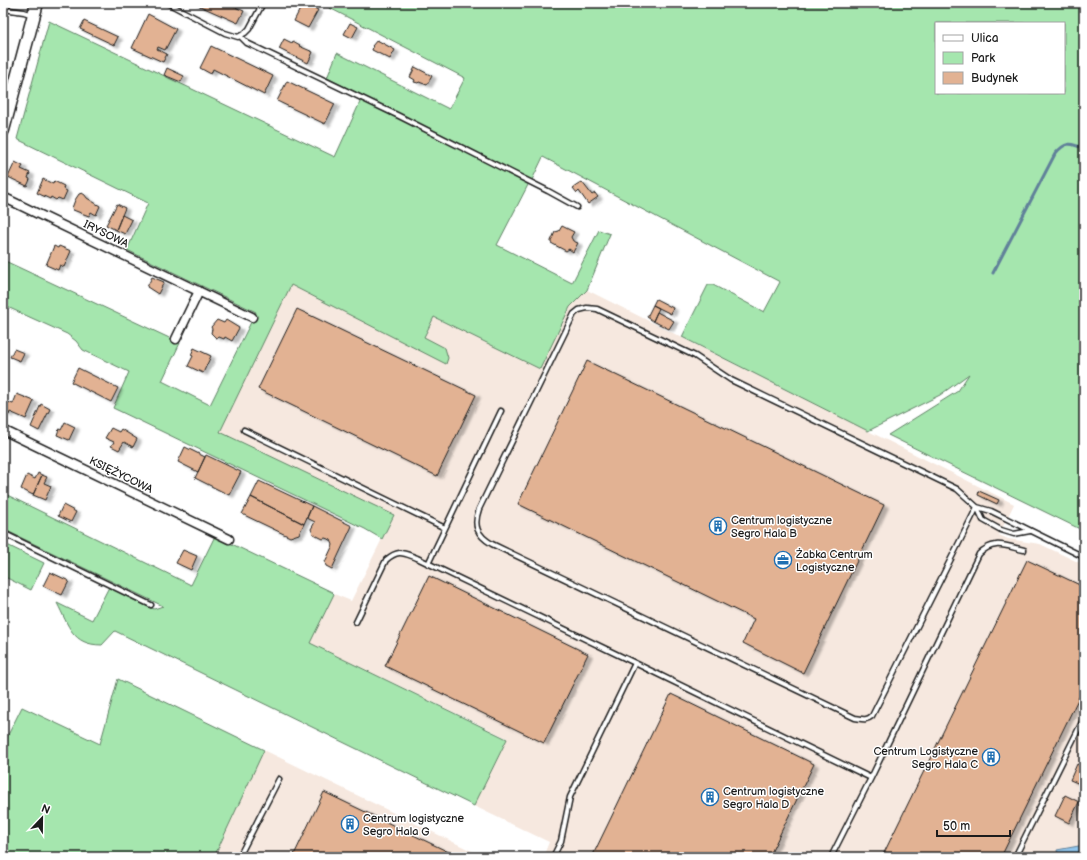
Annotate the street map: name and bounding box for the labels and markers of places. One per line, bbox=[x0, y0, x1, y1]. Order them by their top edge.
place label: Centrum logistyczne Segro Hala B bbox=[731, 514, 832, 540]
building icon: Centrum logistyczne Segro Hala B bbox=[708, 516, 728, 536]
place label: Żabka Centrum Logistyczne bbox=[795, 548, 873, 574]
office icon: Żabka Centrum Logistyczne bbox=[773, 550, 793, 570]
place label: Centrum Logistyczne Segro Hala C bbox=[873, 745, 978, 771]
building icon: Centrum Logistyczne Segro Hala C bbox=[981, 747, 1001, 767]
place label: Centrum logistyczne Segro Hala D bbox=[723, 785, 824, 811]
building icon: Centrum logistyczne Segro Hala D bbox=[700, 787, 720, 807]
place label: Centrum logistyczne Segro Hala G bbox=[363, 812, 464, 838]
building icon: Centrum logistyczne Segro Hala G bbox=[340, 814, 360, 834]

